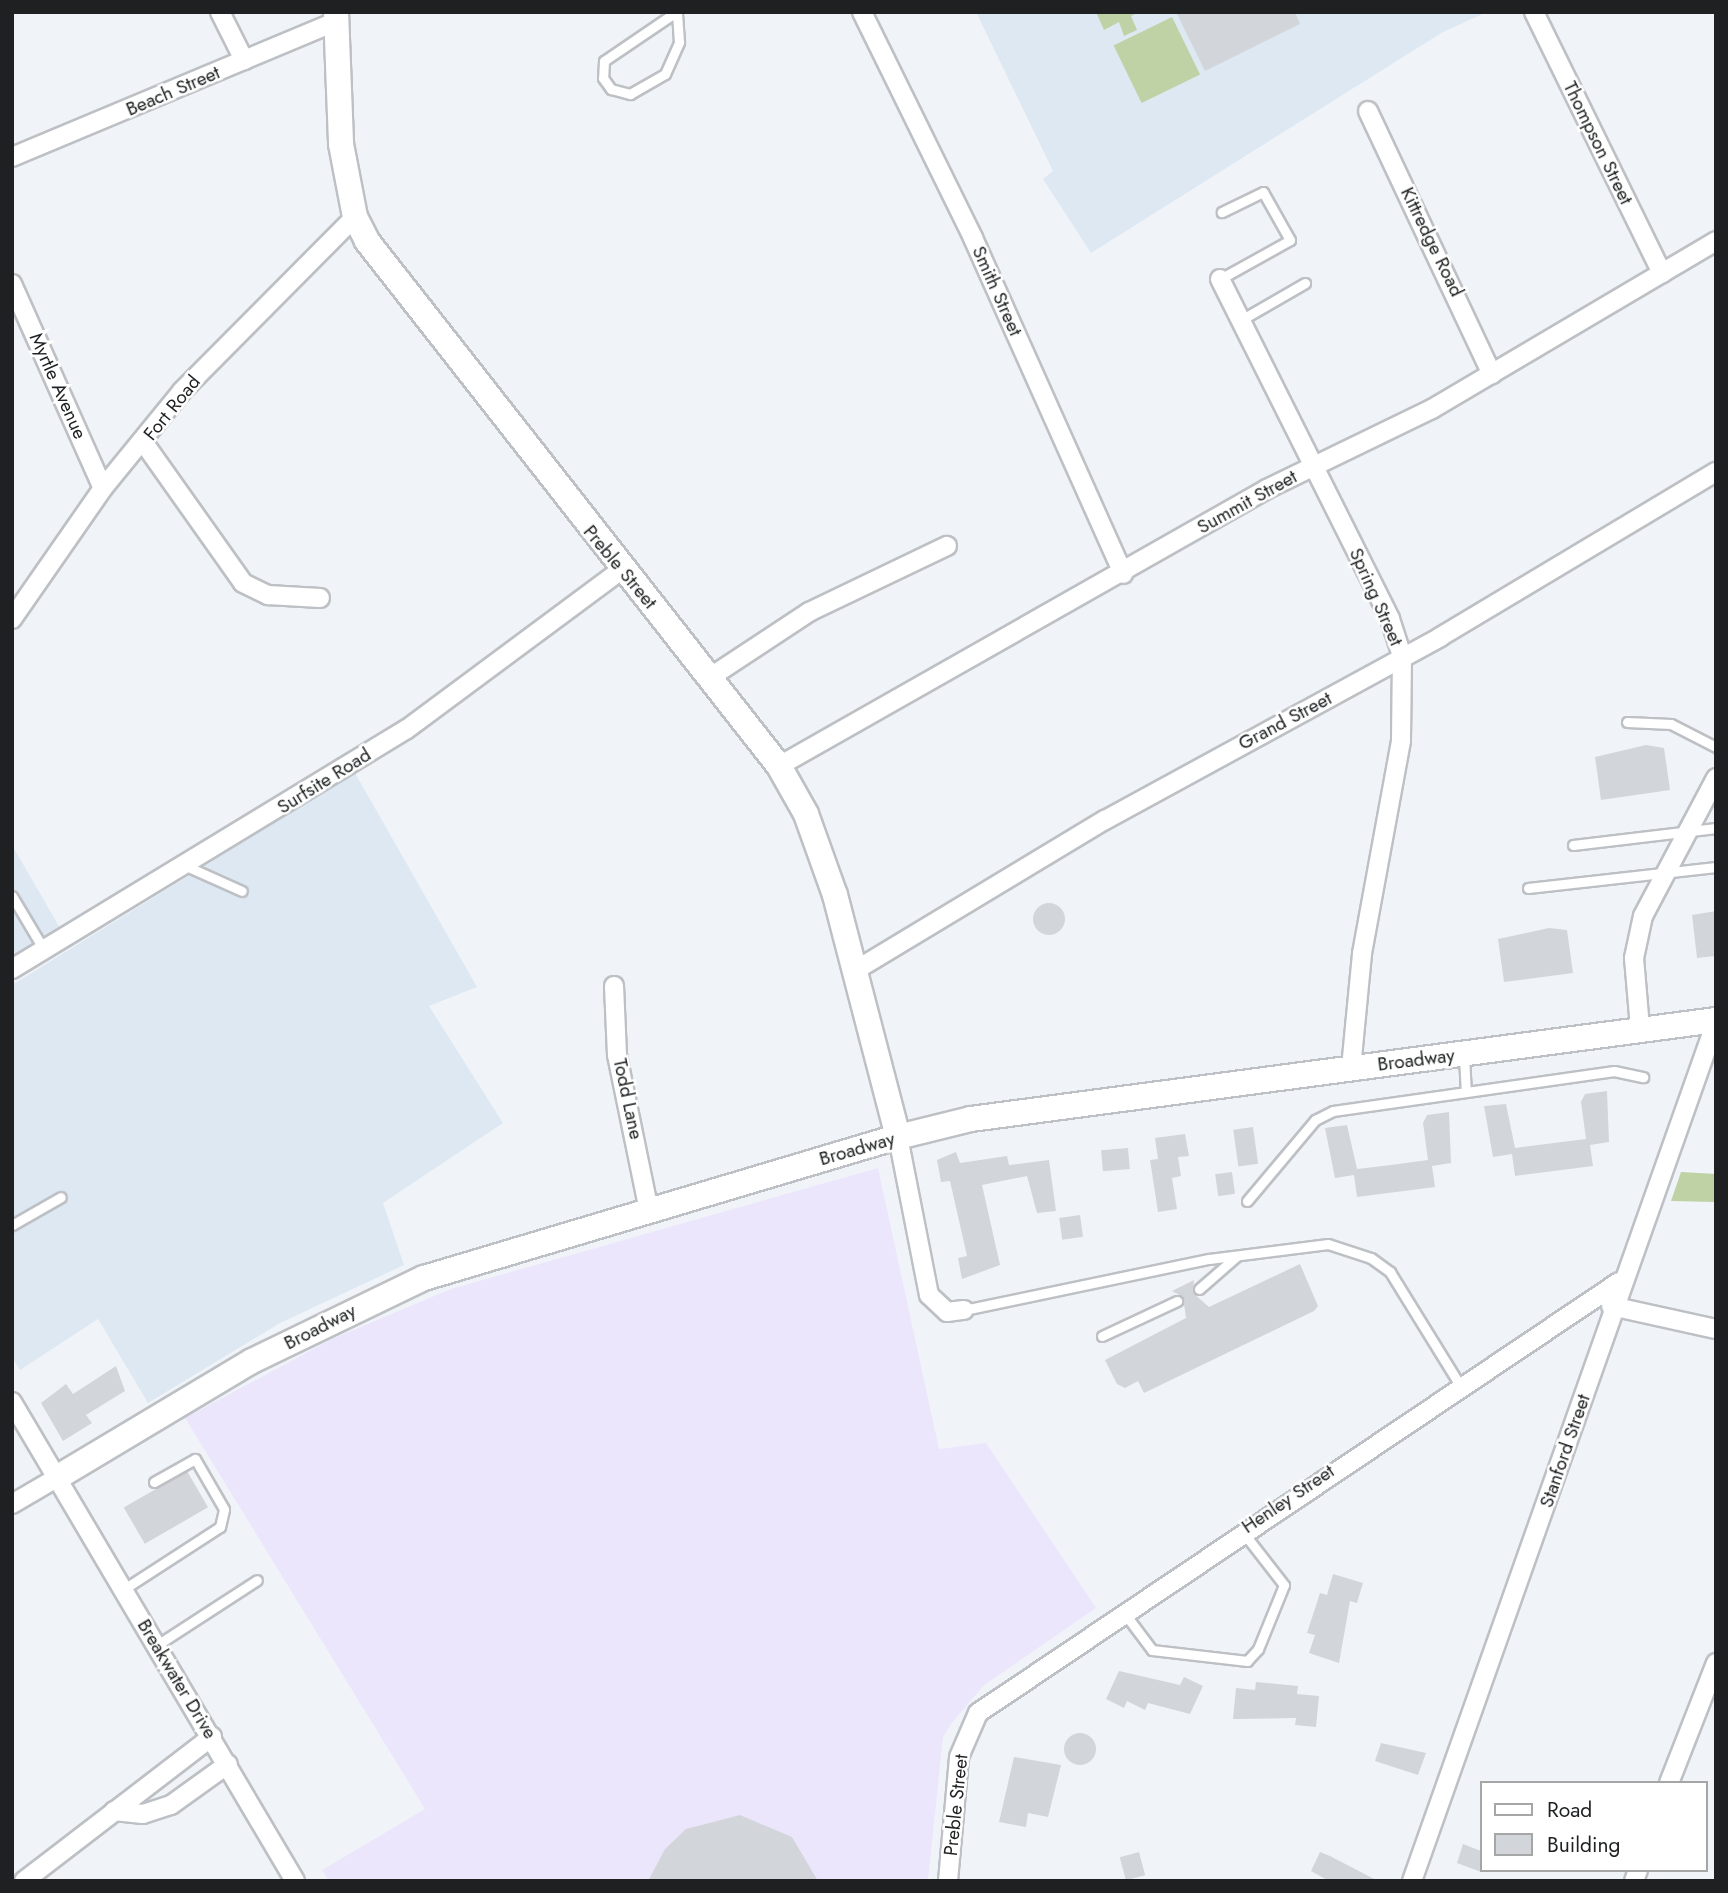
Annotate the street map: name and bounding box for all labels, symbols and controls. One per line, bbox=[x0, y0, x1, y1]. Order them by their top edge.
street label: Beach Street bbox=[123, 61, 223, 121]
street label: Thompson Street bbox=[1558, 78, 1638, 208]
street label: Kittredge Road bbox=[1396, 184, 1468, 300]
street label: Smith Street bbox=[967, 243, 1027, 339]
street label: Myrtle Avenue bbox=[24, 329, 92, 443]
street label: Fort Road bbox=[139, 371, 205, 445]
street label: Summit Street bbox=[1193, 465, 1301, 539]
street label: Preble Street bbox=[578, 521, 662, 613]
street label: Spring Street bbox=[1344, 545, 1408, 649]
street label: Grand Street bbox=[1235, 687, 1335, 755]
street label: Surfsite Road bbox=[273, 743, 375, 819]
street label: Broadway bbox=[1376, 1044, 1456, 1076]
street label: Todd Lane bbox=[608, 1056, 648, 1142]
street label: Broadway bbox=[817, 1127, 897, 1171]
street label: Broadway bbox=[280, 1299, 360, 1355]
street label: Stanford Street bbox=[1535, 1391, 1595, 1511]
street label: Henley Street bbox=[1237, 1460, 1339, 1538]
street label: Breakwater Drive bbox=[132, 1615, 222, 1743]
street label: Preble Street bbox=[939, 1753, 973, 1857]
legend bbox=[1480, 1781, 1707, 1872]
text: Road bbox=[1547, 1795, 1592, 1825]
text: Building bbox=[1547, 1830, 1620, 1860]

